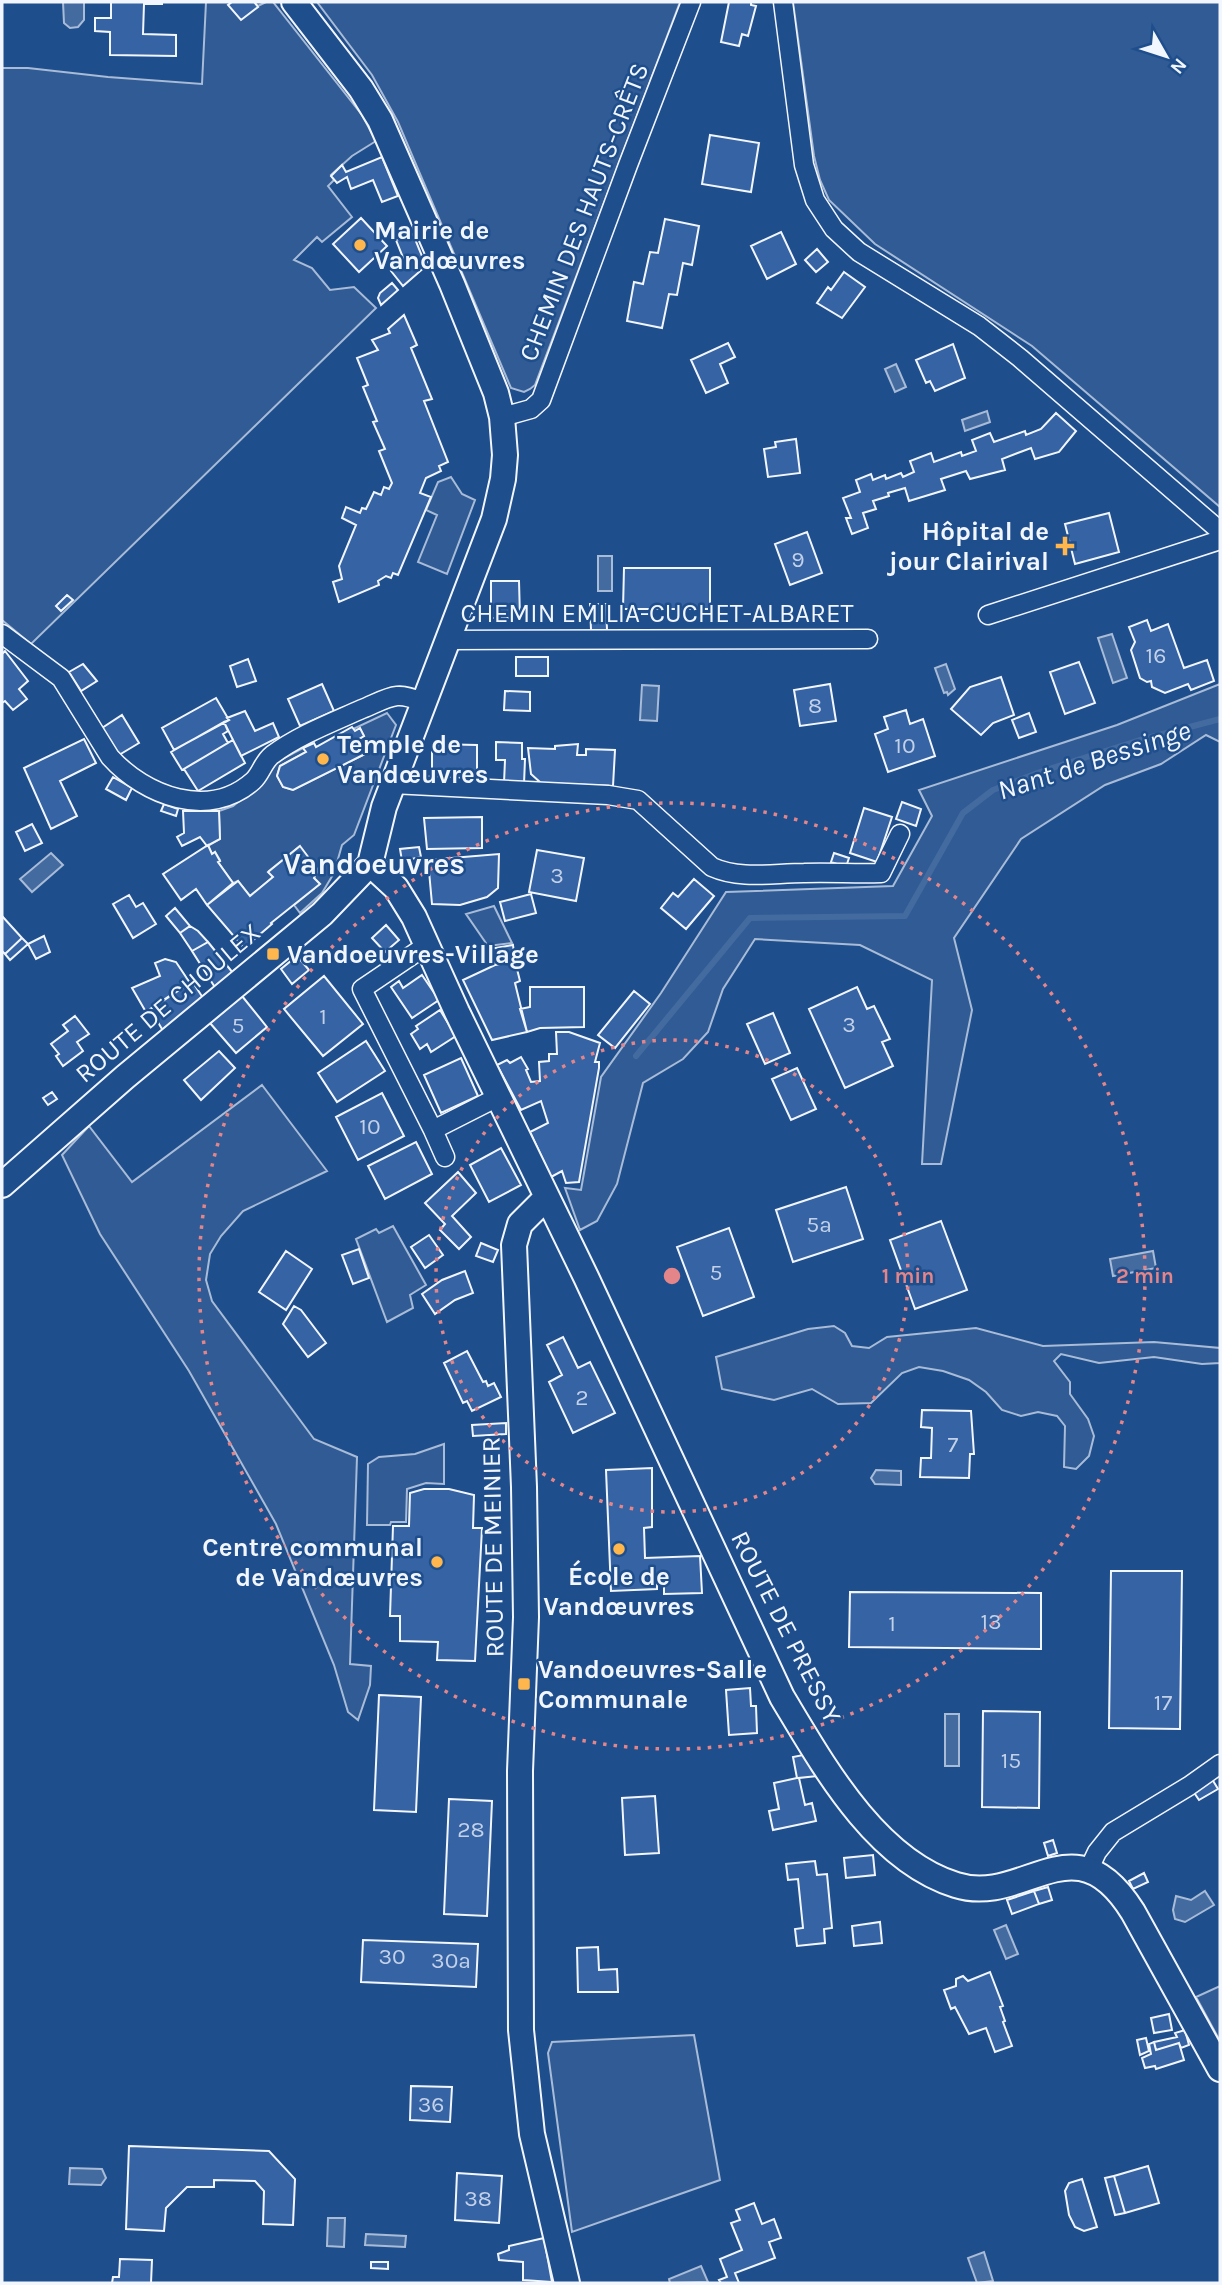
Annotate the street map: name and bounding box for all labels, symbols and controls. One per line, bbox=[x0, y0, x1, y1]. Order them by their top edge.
north arrow bbox=[1131, 21, 1201, 91]
text: N bbox=[1166, 54, 1191, 78]
street label: CHEMIN DES HAUTS-CRÊTS bbox=[513, 58, 655, 366]
place label: Mairie de Vandœuvres bbox=[374, 215, 526, 276]
marker: Mairie de Vandœuvres bbox=[352, 237, 368, 253]
place label: Hôpital de jour Clairival bbox=[887, 516, 1049, 577]
marker: Hôpital de jour Clairival bbox=[1055, 536, 1075, 556]
house number: 9 bbox=[791, 546, 805, 573]
street label: CHEMIN EMILIA-CUCHET-ALBARET bbox=[460, 598, 854, 629]
house number: 16 bbox=[1146, 642, 1166, 669]
house number: 8 bbox=[808, 692, 822, 719]
water label: Nant de Bessinge bbox=[993, 713, 1195, 807]
place label: Temple de Vandœuvres bbox=[337, 729, 489, 790]
house number: 10 bbox=[894, 732, 916, 759]
marker: Temple de Vandœuvres bbox=[315, 751, 331, 767]
district label: Vandoeuvres bbox=[283, 846, 465, 882]
house number: 3 bbox=[550, 862, 564, 889]
street label: ROUTE DE CHOULEX bbox=[69, 917, 267, 1089]
place label: Vandoeuvres-Village bbox=[287, 939, 539, 970]
marker: Vandoeuvres-Village bbox=[265, 946, 281, 962]
house number: 1 bbox=[319, 1003, 327, 1030]
house number: 3 bbox=[842, 1011, 856, 1038]
house number: 5 bbox=[232, 1012, 244, 1039]
house number: 10 bbox=[359, 1113, 381, 1140]
house number: 5a bbox=[806, 1211, 832, 1238]
house number: 5 bbox=[710, 1259, 722, 1286]
centre of rings bbox=[660, 1264, 684, 1288]
text: 1 min bbox=[882, 1264, 934, 1288]
text: 2 min bbox=[1116, 1264, 1174, 1288]
house number: 2 bbox=[575, 1384, 589, 1411]
house number: 7 bbox=[948, 1431, 959, 1458]
street label: ROUTE DE MEINIER bbox=[476, 1436, 510, 1658]
street label: ROUTE DE PRESSY bbox=[724, 1526, 848, 1729]
place label: Centre communal de Vandœuvres bbox=[202, 1532, 423, 1593]
marker: École de Vandœuvres bbox=[611, 1541, 627, 1557]
marker: Centre communal de Vandœuvres bbox=[429, 1554, 445, 1570]
place label: École de Vandœuvres bbox=[543, 1560, 695, 1622]
house number: 13 bbox=[980, 1608, 1002, 1635]
house number: 1 bbox=[888, 1610, 896, 1637]
place label: Vandoeuvres-Salle Communale bbox=[538, 1654, 767, 1715]
marker: Vandoeuvres-Salle Communale bbox=[516, 1676, 532, 1692]
house number: 17 bbox=[1154, 1689, 1172, 1716]
house number: 15 bbox=[1001, 1747, 1021, 1774]
house number: 28 bbox=[457, 1816, 485, 1843]
house number: 30 bbox=[378, 1943, 406, 1970]
house number: 30a bbox=[431, 1947, 471, 1974]
house number: 36 bbox=[418, 2091, 444, 2118]
house number: 38 bbox=[464, 2185, 492, 2212]

